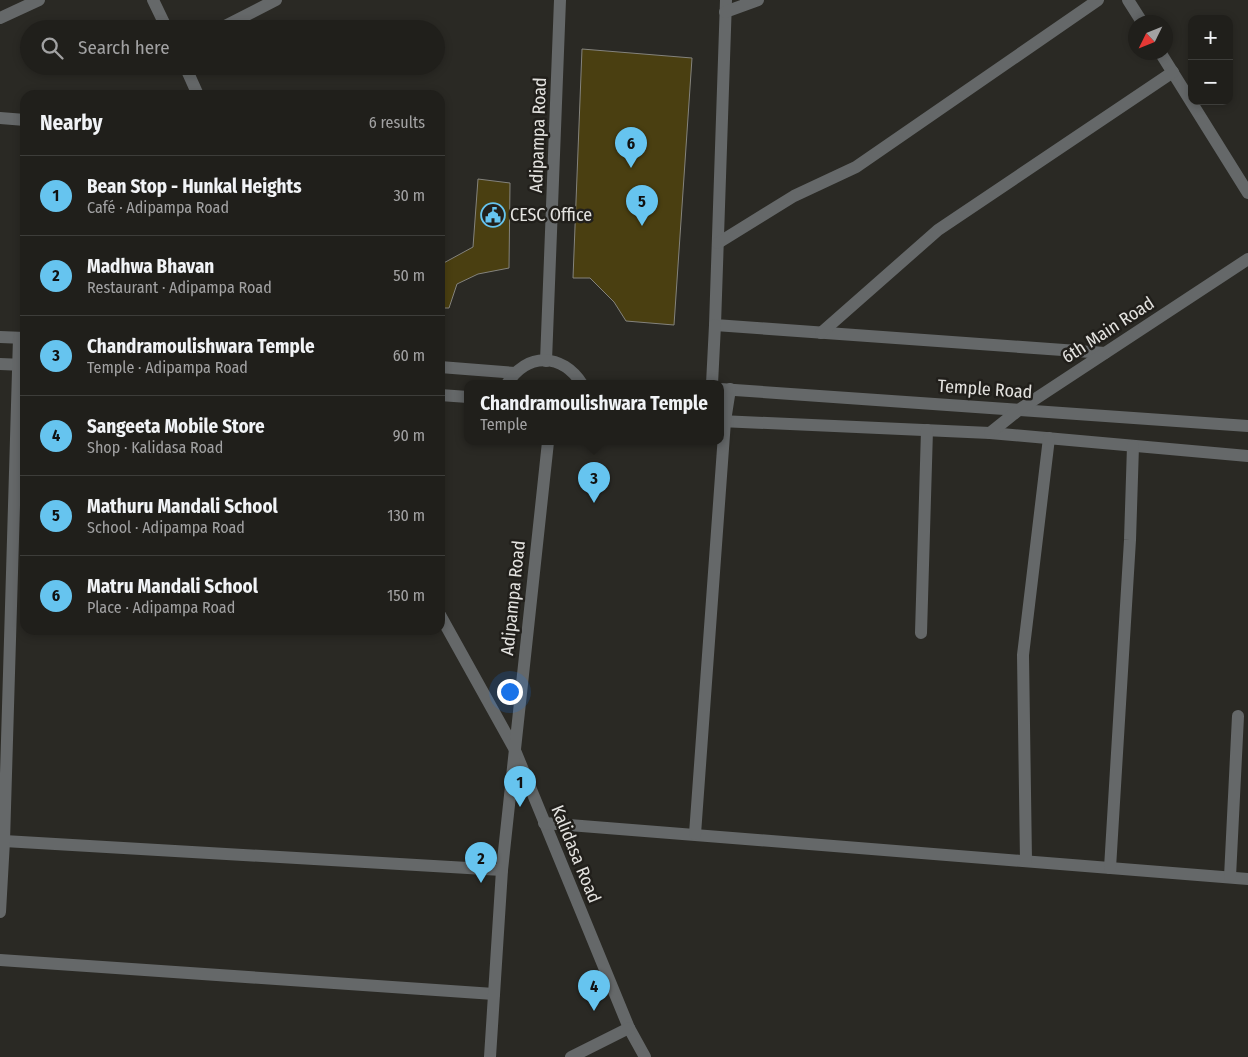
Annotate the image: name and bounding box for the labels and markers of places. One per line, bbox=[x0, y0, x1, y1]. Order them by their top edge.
pin: 6 bbox=[615, 127, 647, 168]
pin: 5 bbox=[626, 185, 658, 226]
public building icon: CESC Office bbox=[480, 202, 506, 228]
place label: CESC Office bbox=[510, 204, 592, 226]
pin: 3 bbox=[578, 462, 610, 503]
pin: 1 bbox=[504, 766, 536, 807]
pin: 2 bbox=[465, 842, 497, 883]
pin: 4 bbox=[578, 970, 610, 1011]

